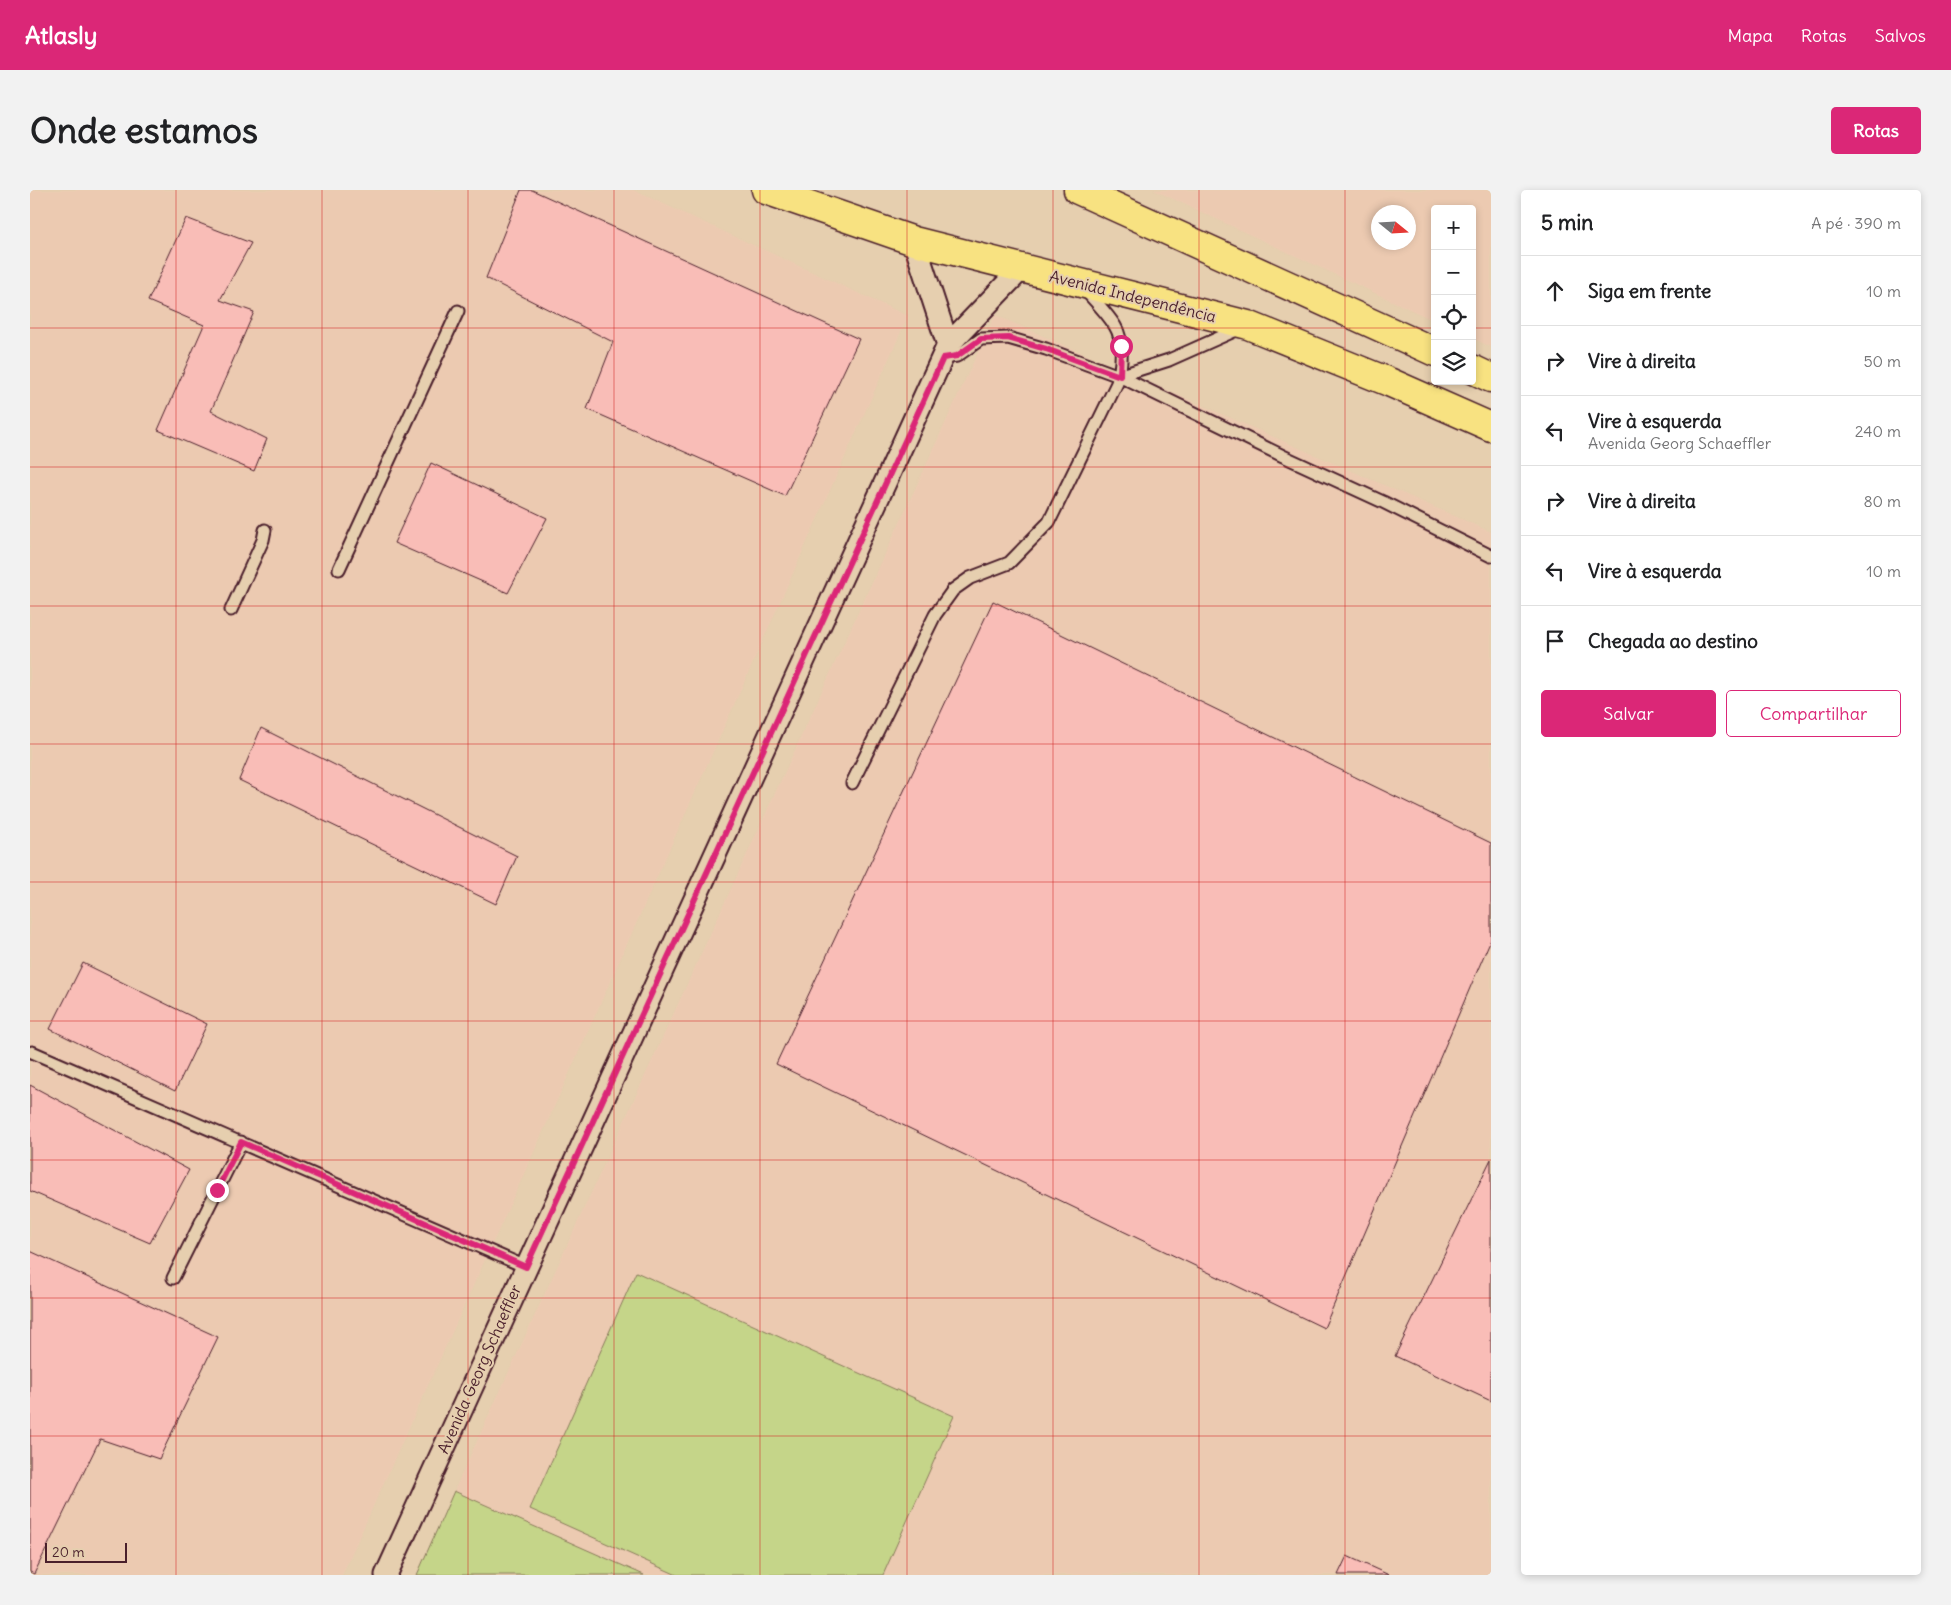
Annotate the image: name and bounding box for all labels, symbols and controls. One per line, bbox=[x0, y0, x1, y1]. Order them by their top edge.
text: Atlasly bbox=[25, 20, 97, 50]
text: Mapa bbox=[1728, 24, 1773, 47]
text: Rotas bbox=[1801, 24, 1847, 47]
text: Salvos bbox=[1875, 24, 1926, 47]
button: Rotas bbox=[1831, 107, 1921, 154]
text: Onde estamos bbox=[30, 108, 258, 152]
north arrow bbox=[1371, 205, 1416, 250]
map controls bbox=[1431, 205, 1476, 385]
button: + bbox=[1431, 205, 1476, 250]
text: 5 min bbox=[1541, 209, 1593, 236]
text: A pé · 390 m bbox=[1811, 213, 1901, 233]
button: − bbox=[1431, 250, 1476, 295]
street label: Avenida Independência bbox=[1048, 266, 1218, 326]
icon: ahead bbox=[1541, 277, 1569, 305]
text: Siga em frente bbox=[1588, 279, 1711, 303]
text: 10 m bbox=[1866, 281, 1901, 301]
button: locate bbox=[1431, 295, 1476, 340]
route start bbox=[1110, 335, 1133, 358]
button: layers bbox=[1431, 340, 1476, 385]
icon: right bbox=[1541, 347, 1569, 375]
text: Vire à direita bbox=[1588, 349, 1696, 373]
text: 50 m bbox=[1863, 351, 1901, 371]
text: Vire à esquerda bbox=[1588, 409, 1722, 433]
icon: left bbox=[1541, 417, 1569, 445]
text: 240 m bbox=[1855, 421, 1901, 441]
text: Avenida Georg Schaeffler bbox=[1588, 433, 1771, 453]
icon: right bbox=[1541, 487, 1569, 515]
text: Vire à direita bbox=[1588, 489, 1696, 513]
text: 80 m bbox=[1863, 491, 1901, 511]
icon: left bbox=[1541, 557, 1569, 585]
text: Vire à esquerda bbox=[1588, 559, 1722, 583]
text: 10 m bbox=[1866, 561, 1901, 581]
icon: arrive bbox=[1541, 627, 1569, 655]
text: Chegada ao destino bbox=[1588, 629, 1758, 653]
button: Salvar bbox=[1541, 690, 1716, 737]
button: Compartilhar bbox=[1726, 690, 1901, 737]
route end bbox=[206, 1179, 229, 1202]
street label: Avenida Georg Schaeffler bbox=[433, 1281, 526, 1457]
scale bar bbox=[45, 1540, 128, 1563]
text: 20 m bbox=[52, 1543, 85, 1561]

